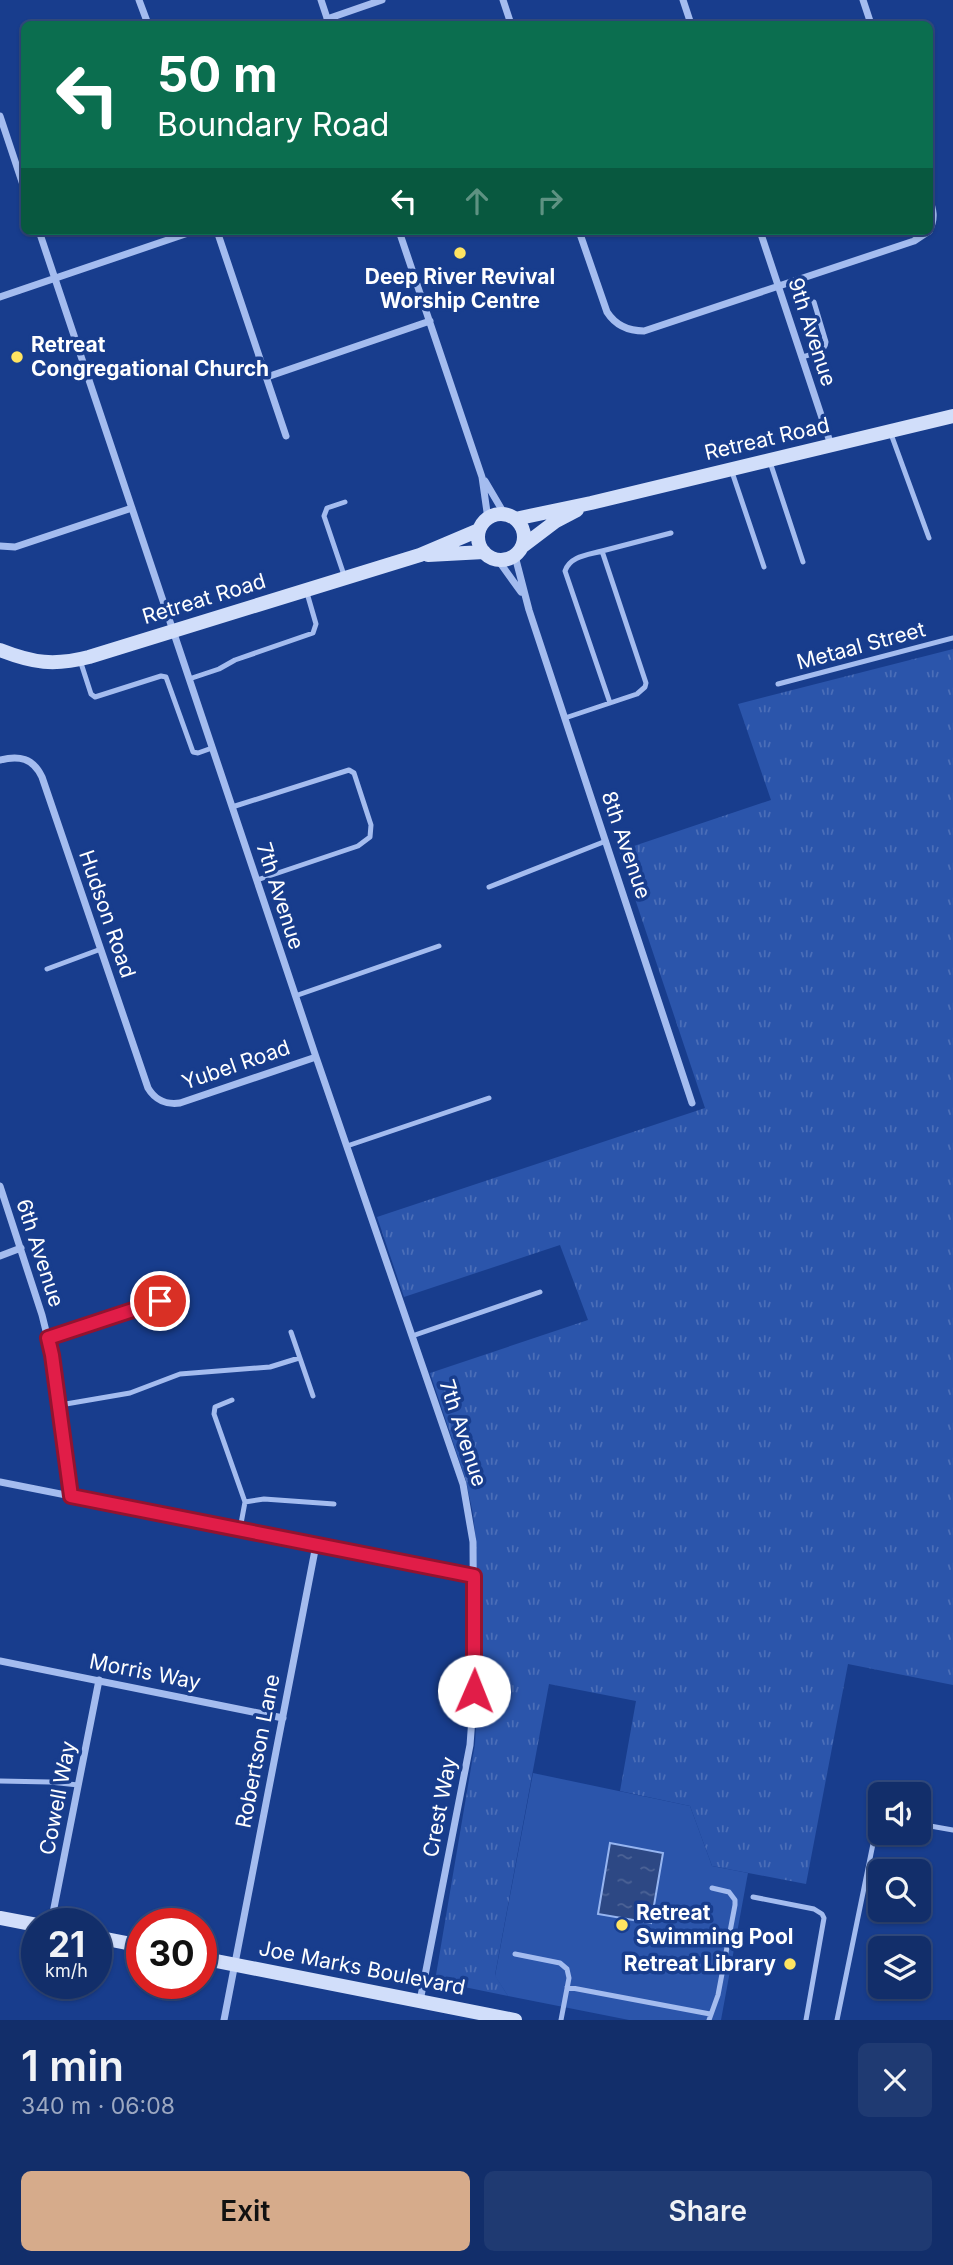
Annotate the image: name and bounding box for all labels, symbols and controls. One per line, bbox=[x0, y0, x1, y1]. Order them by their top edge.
text: 50 m bbox=[157, 45, 278, 104]
icon: left bbox=[42, 49, 133, 140]
text: Boundary Road bbox=[157, 105, 389, 144]
icon: left bbox=[385, 182, 423, 220]
icon: ahead bbox=[458, 182, 496, 220]
icon: right bbox=[531, 182, 569, 220]
marker: Deep River Revival Worship Centre bbox=[452, 245, 468, 261]
place label: Deep River Revival Worship Centre bbox=[365, 264, 555, 313]
street label: 9th Avenue bbox=[783, 275, 842, 389]
place label: Retreat Congregational Church bbox=[31, 332, 269, 381]
marker: Retreat Congregational Church bbox=[9, 349, 25, 365]
street label: Retreat Road bbox=[702, 412, 832, 465]
street label: Retreat Road bbox=[139, 568, 269, 629]
street label: Metaal Street bbox=[794, 616, 928, 675]
street label: 8th Avenue bbox=[596, 788, 657, 902]
street label: 7th Avenue bbox=[251, 839, 309, 952]
street label: Hudson Road bbox=[74, 847, 141, 981]
street label: Yubel Road bbox=[179, 1034, 293, 1095]
street label: 6th Avenue bbox=[11, 1196, 70, 1310]
pin bbox=[130, 1271, 190, 1331]
icon: arrive bbox=[141, 1282, 179, 1320]
street label: 7th Avenue bbox=[434, 1376, 492, 1489]
street label: Morris Way bbox=[87, 1648, 203, 1695]
position arrow bbox=[437, 1654, 511, 1728]
street label: Robertson Lane bbox=[230, 1672, 285, 1830]
street label: Cowell Way bbox=[34, 1739, 81, 1857]
street label: Crest Way bbox=[418, 1754, 462, 1859]
map controls bbox=[868, 1782, 931, 1999]
button: sound bbox=[868, 1782, 931, 1845]
button: search bbox=[868, 1859, 931, 1922]
place label: Retreat Swimming Pool bbox=[636, 1900, 794, 1949]
speed limit sign: 30 bbox=[126, 1908, 217, 1999]
marker: Retreat Swimming Pool bbox=[614, 1917, 630, 1933]
text: 21 bbox=[48, 1923, 85, 1965]
street label: Joe Marks Boulevard bbox=[257, 1935, 467, 2000]
button: layers bbox=[868, 1936, 931, 1999]
place label: Retreat Library bbox=[624, 1951, 776, 1976]
marker: Retreat Library bbox=[782, 1956, 798, 1972]
text: km/h bbox=[45, 1960, 88, 1981]
text: 1 min bbox=[21, 2040, 124, 2091]
button: close bbox=[858, 2043, 932, 2117]
text: 340 m · 06:08 bbox=[21, 2092, 175, 2120]
button: Exit bbox=[21, 2171, 470, 2251]
button: Share bbox=[484, 2171, 932, 2251]

